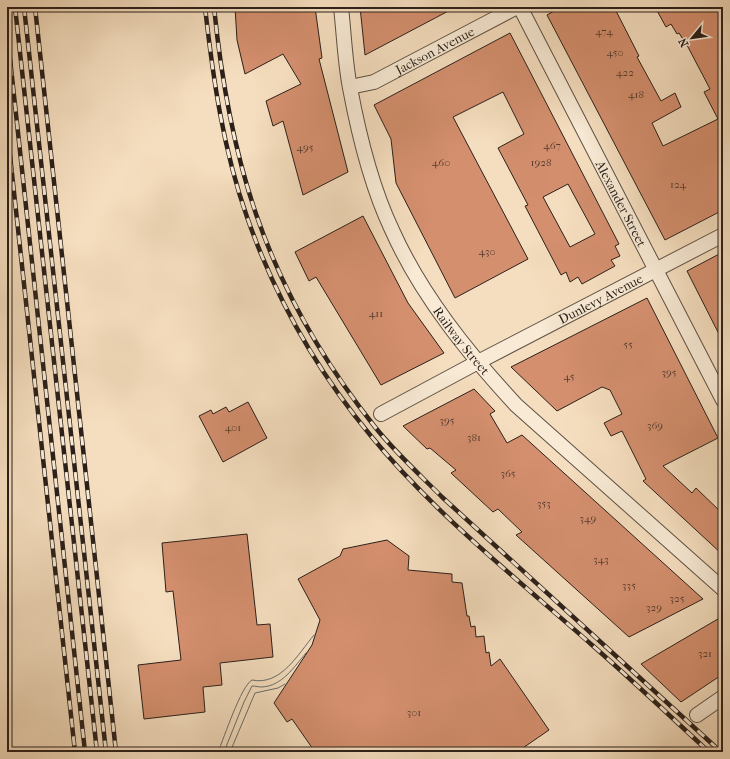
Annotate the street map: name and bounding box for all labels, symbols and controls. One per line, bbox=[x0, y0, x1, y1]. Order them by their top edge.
north arrow bbox=[672, 18, 712, 58]
street label: Jackson Avenue bbox=[392, 24, 477, 78]
house number: 474 bbox=[595, 25, 613, 38]
text: N bbox=[676, 35, 691, 49]
house number: 450 bbox=[607, 46, 624, 59]
house number: 422 bbox=[616, 66, 634, 79]
house number: 418 bbox=[628, 88, 644, 101]
house number: 467 bbox=[543, 139, 561, 152]
house number: 495 bbox=[296, 141, 314, 154]
house number: 460 bbox=[432, 156, 450, 169]
house number: 1928 bbox=[531, 156, 551, 169]
street label: Alexander Street bbox=[592, 157, 650, 249]
house number: 124 bbox=[670, 178, 687, 191]
house number: 430 bbox=[478, 245, 496, 258]
street label: Dunlevy Avenue bbox=[556, 271, 646, 327]
street label: Railway Street bbox=[430, 304, 493, 378]
house number: 411 bbox=[369, 307, 383, 320]
house number: 55 bbox=[623, 338, 633, 351]
house number: 395 bbox=[661, 366, 677, 379]
house number: 45 bbox=[564, 370, 575, 383]
house number: 395 bbox=[439, 414, 455, 427]
house number: 369 bbox=[647, 419, 663, 432]
house number: 401 bbox=[225, 421, 241, 434]
house number: 381 bbox=[467, 431, 481, 444]
house number: 365 bbox=[500, 467, 516, 480]
house number: 353 bbox=[537, 497, 551, 510]
house number: 349 bbox=[580, 512, 597, 525]
house number: 343 bbox=[593, 553, 609, 566]
house number: 335 bbox=[622, 579, 636, 592]
house number: 325 bbox=[670, 592, 685, 605]
house number: 329 bbox=[646, 601, 662, 614]
house number: 321 bbox=[698, 647, 712, 660]
house number: 301 bbox=[407, 706, 421, 719]

